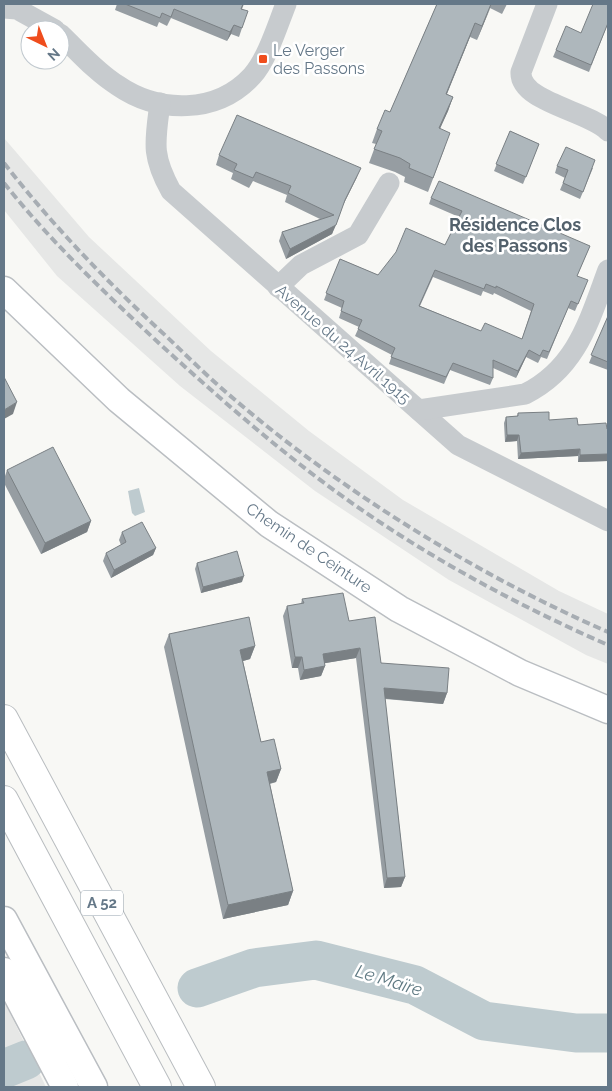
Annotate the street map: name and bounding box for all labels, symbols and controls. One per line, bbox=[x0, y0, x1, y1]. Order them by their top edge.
north arrow bbox=[20, 20, 70, 70]
place label: Le Verger des Passons bbox=[273, 41, 365, 78]
text: N bbox=[45, 45, 63, 64]
marker: Le Verger des Passons bbox=[257, 53, 269, 65]
district label: Résidence Clos des Passons bbox=[449, 214, 581, 256]
street label: Avenue du 24 Avril 1915 bbox=[272, 280, 414, 408]
street label: Chemin de Ceinture bbox=[243, 499, 375, 597]
road number: A 52 bbox=[81, 890, 123, 916]
water label: Le Maïre bbox=[353, 960, 425, 1000]

